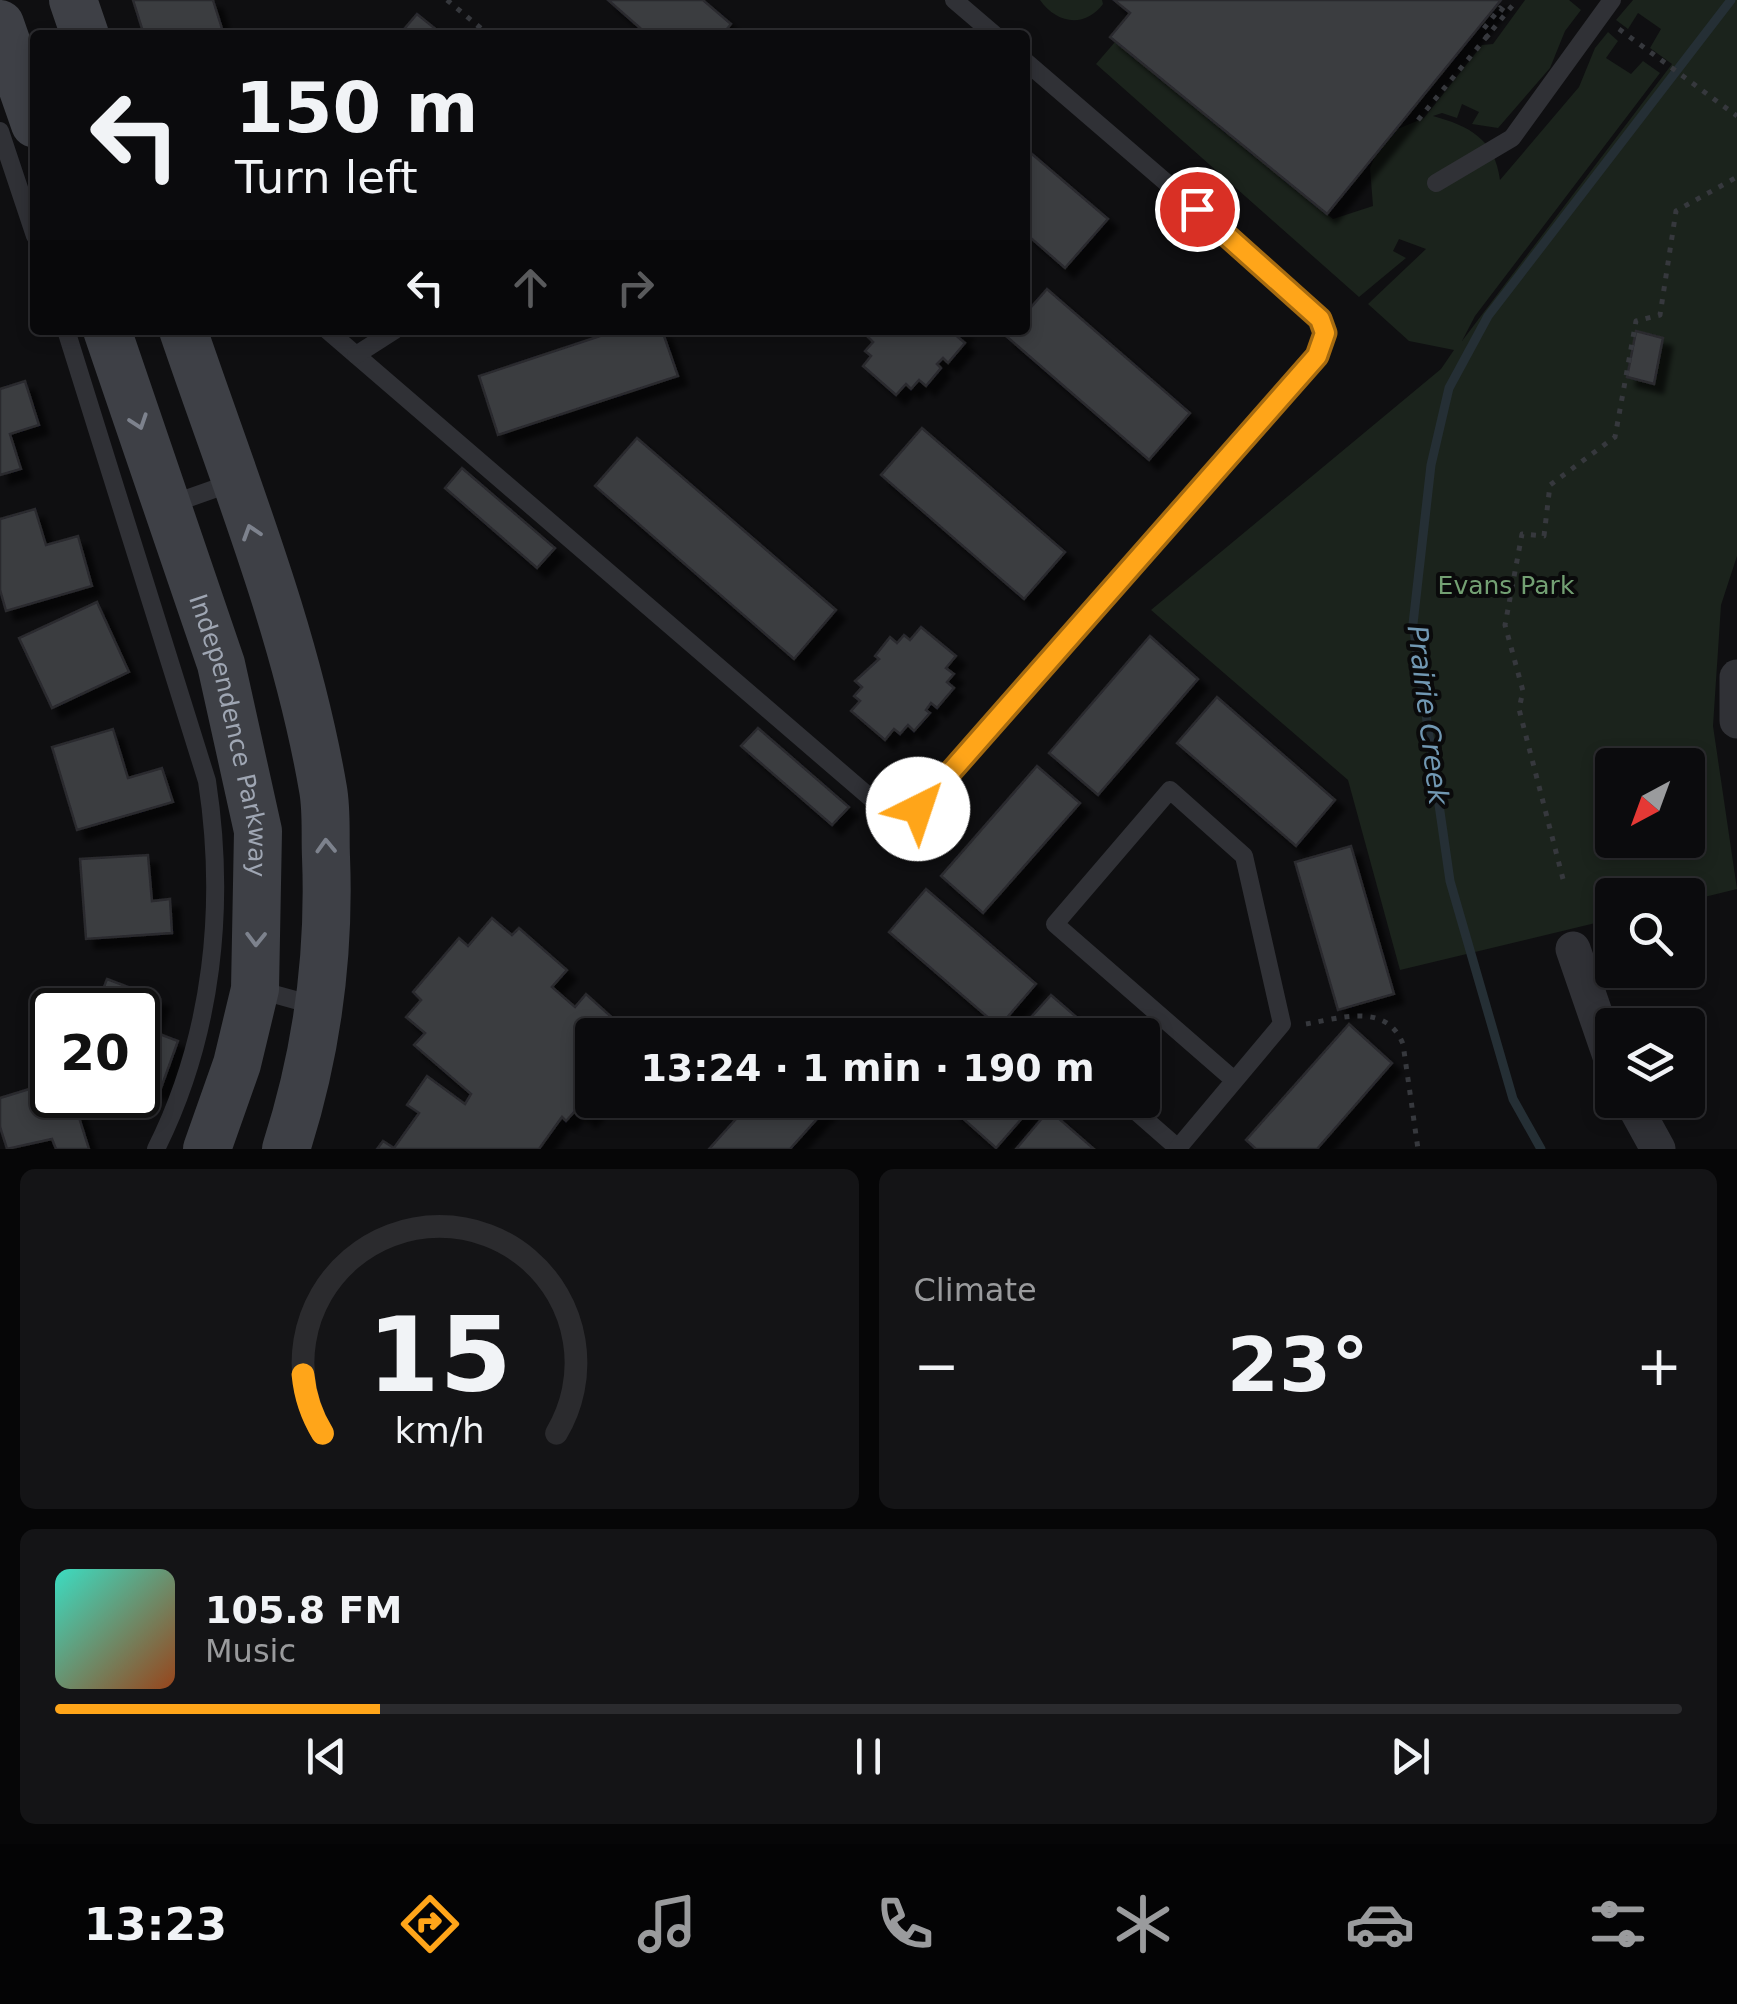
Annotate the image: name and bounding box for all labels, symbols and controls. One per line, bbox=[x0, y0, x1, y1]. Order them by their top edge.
text: 150 m bbox=[235, 67, 478, 149]
icon: left bbox=[70, 70, 200, 200]
text: Turn left bbox=[235, 151, 418, 204]
pin bbox=[1155, 167, 1240, 252]
icon: arrive bbox=[1170, 182, 1225, 237]
icon: left bbox=[398, 260, 453, 315]
icon: ahead bbox=[503, 260, 558, 315]
icon: right bbox=[608, 260, 663, 315]
one-way arrow bbox=[127, 413, 148, 430]
one-way arrow bbox=[242, 524, 262, 541]
park label: Evans Park bbox=[1438, 571, 1575, 600]
street label: Independence Parkway bbox=[184, 590, 273, 878]
water label: Prairie Creek bbox=[1401, 623, 1456, 808]
north arrow bbox=[1595, 748, 1705, 858]
map controls bbox=[1595, 748, 1705, 1118]
position arrow bbox=[866, 757, 970, 861]
one-way arrow bbox=[315, 838, 336, 854]
button: search bbox=[1595, 878, 1705, 988]
one-way arrow bbox=[246, 932, 267, 948]
speed limit sign: 20 bbox=[30, 988, 160, 1118]
button: layers bbox=[1595, 1008, 1705, 1118]
text: 13:24 · 1 min · 190 m bbox=[640, 1046, 1095, 1090]
text: Climate bbox=[914, 1271, 1037, 1309]
text: 15 bbox=[367, 1294, 512, 1416]
text: 23° bbox=[1227, 1321, 1369, 1409]
text: − bbox=[914, 1334, 960, 1398]
text: + bbox=[1636, 1334, 1682, 1398]
text: km/h bbox=[394, 1410, 484, 1451]
text: 105.8 FM bbox=[205, 1588, 402, 1632]
text: Music bbox=[205, 1632, 296, 1670]
icon: previous bbox=[299, 1729, 354, 1784]
icon: pause bbox=[841, 1729, 896, 1784]
icon: next bbox=[1383, 1729, 1438, 1784]
icon: directions bbox=[395, 1889, 465, 1959]
icon: music bbox=[632, 1889, 702, 1959]
icon: phone bbox=[870, 1889, 940, 1959]
icon: climate bbox=[1108, 1889, 1178, 1959]
icon: car bbox=[1345, 1889, 1415, 1959]
icon: filters bbox=[1583, 1889, 1653, 1959]
text: 13:23 bbox=[84, 1898, 227, 1951]

